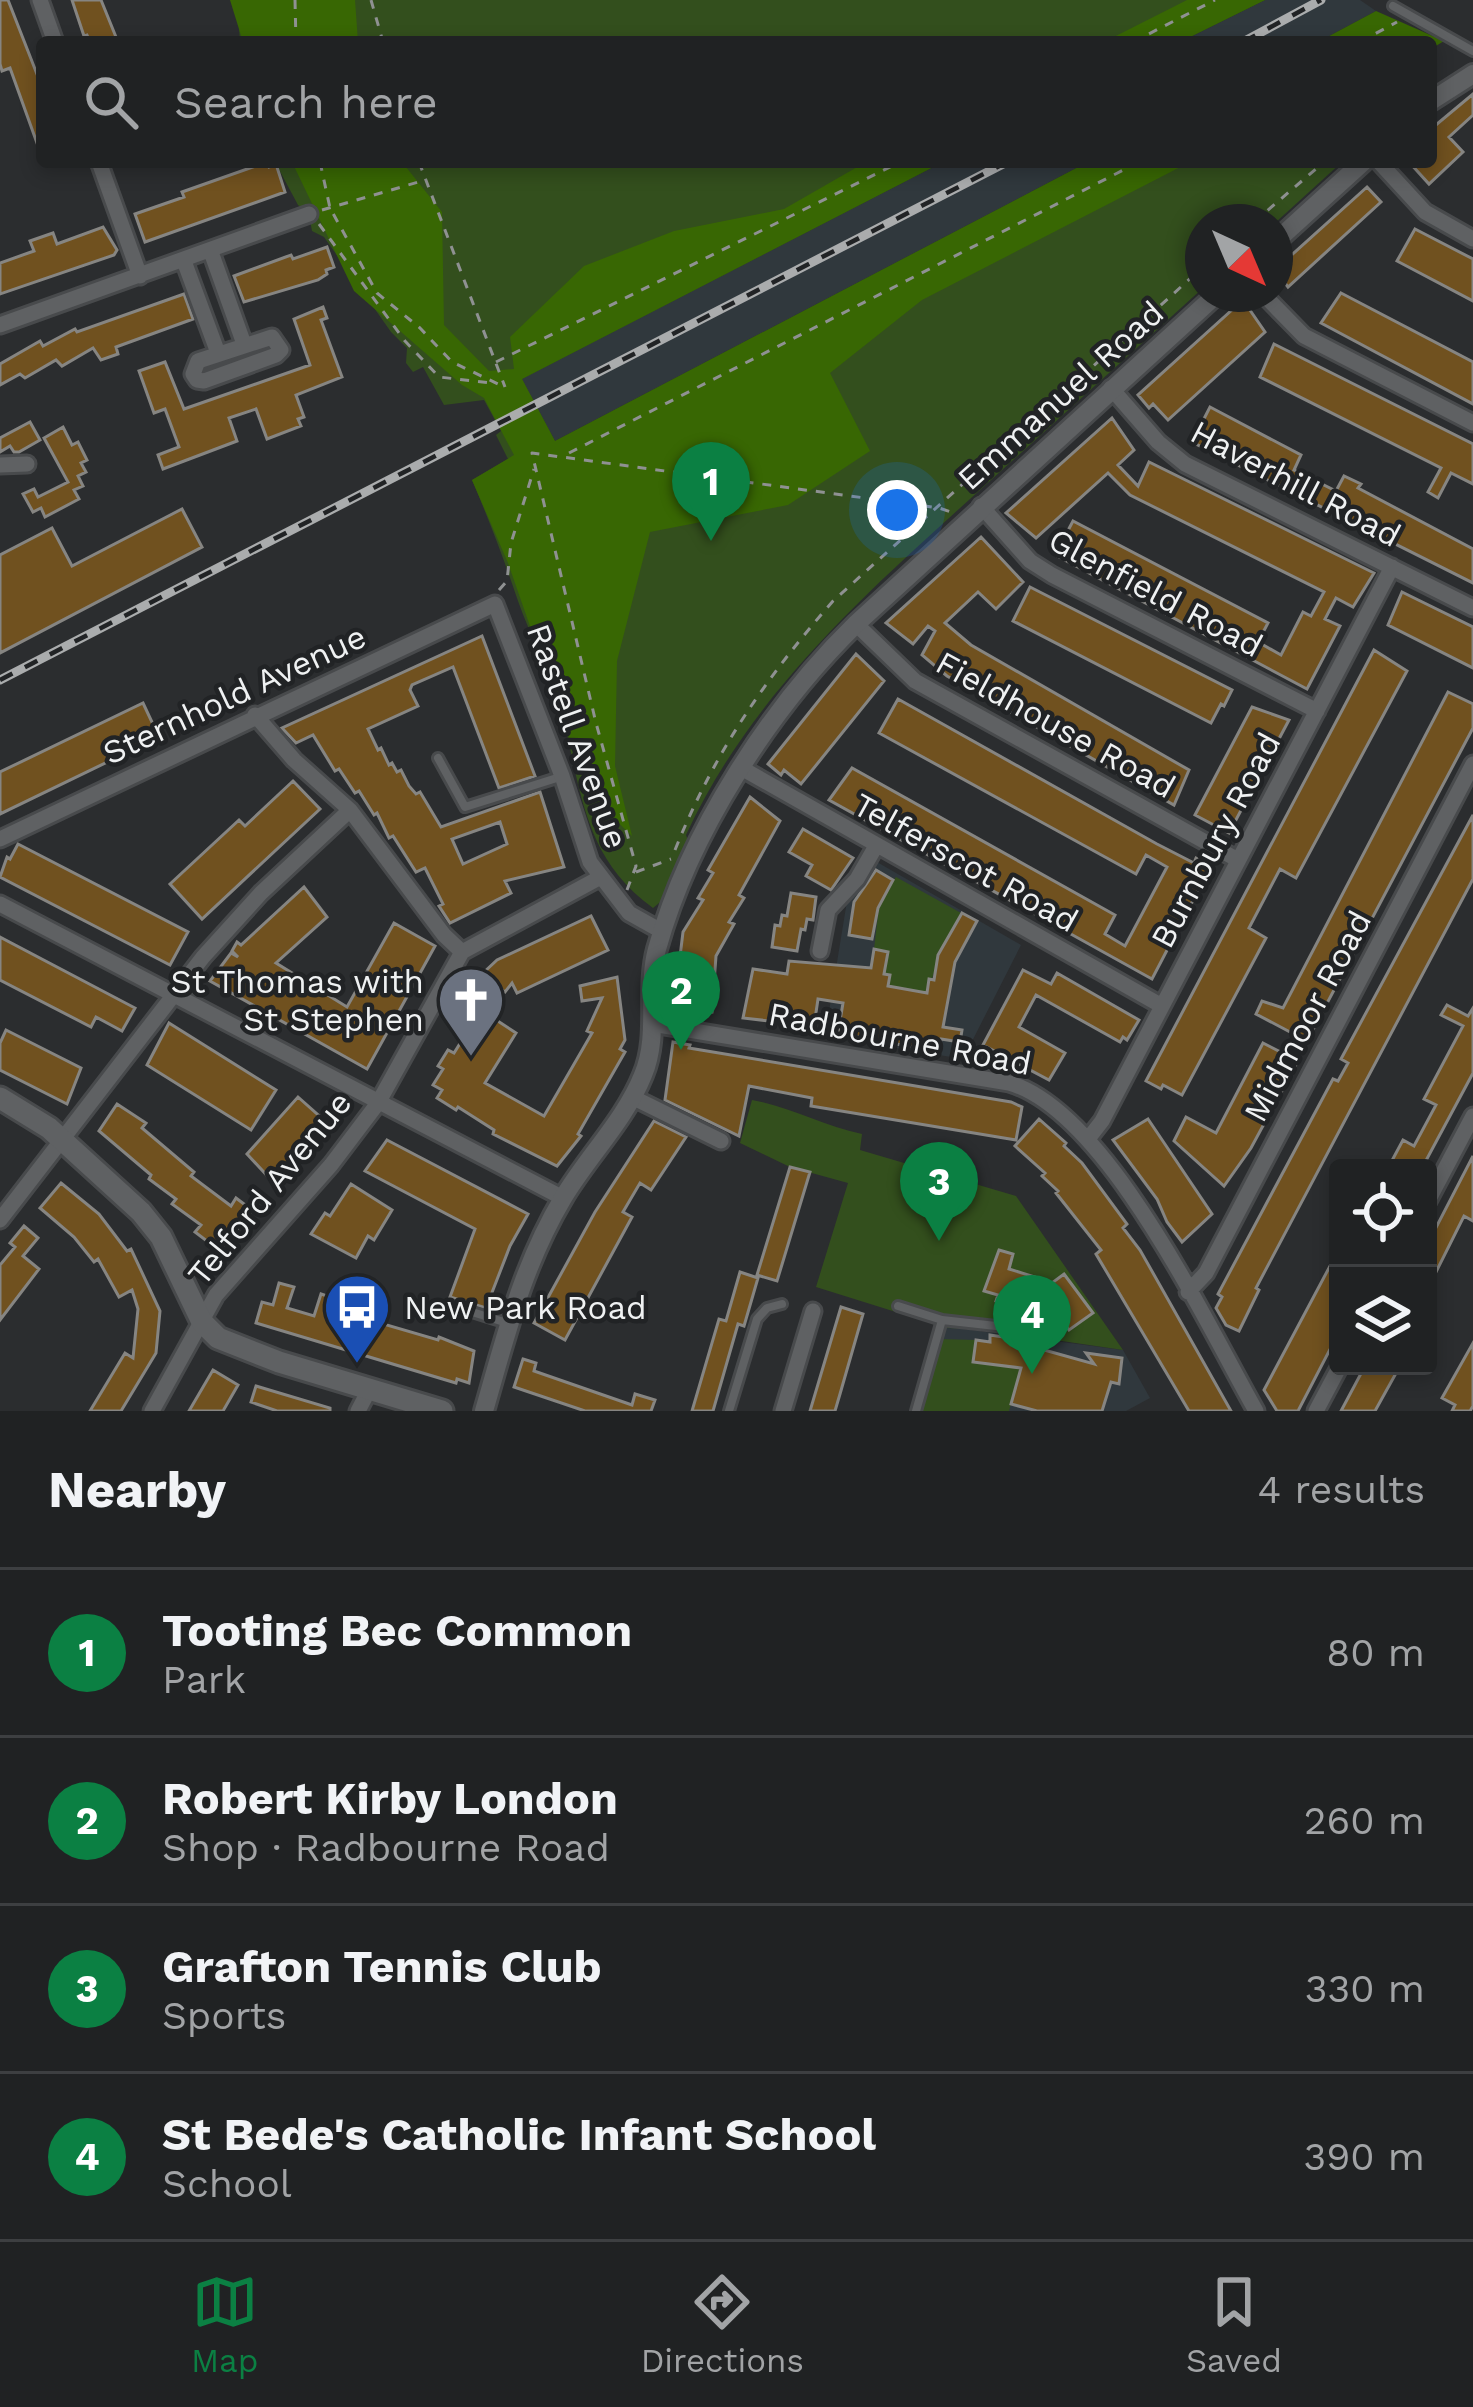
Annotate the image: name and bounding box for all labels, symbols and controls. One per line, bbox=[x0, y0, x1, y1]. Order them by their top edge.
search box bbox=[36, 36, 1437, 168]
icon: search bbox=[78, 69, 144, 135]
text: Search here bbox=[174, 76, 438, 129]
north arrow bbox=[1185, 204, 1293, 312]
street label: Emmanuel Road bbox=[949, 293, 1171, 498]
street label: Haverhill Road bbox=[1184, 412, 1407, 555]
pin: 1 bbox=[672, 442, 750, 541]
your location bbox=[867, 480, 927, 540]
street label: Glenfield Road bbox=[1042, 520, 1269, 665]
street label: Sternhold Avenue bbox=[97, 616, 372, 772]
street label: Rastell Avenue bbox=[519, 618, 636, 854]
street label: Fieldhouse Road bbox=[929, 643, 1182, 806]
street label: Burnbury Road bbox=[1142, 726, 1289, 955]
street label: Telferscot Road bbox=[847, 785, 1085, 940]
street label: Midmoor Road bbox=[1235, 904, 1379, 1128]
pin: 2 bbox=[642, 951, 720, 1050]
place label: St Thomas with St Stephen bbox=[170, 962, 424, 1039]
church icon: St Thomas with St Stephen bbox=[436, 965, 506, 1059]
street label: Radbourne Road bbox=[765, 994, 1035, 1083]
street label: Telford Avenue bbox=[179, 1084, 359, 1293]
pin: 3 bbox=[900, 1142, 978, 1241]
map controls bbox=[1329, 1159, 1437, 1375]
button: locate bbox=[1329, 1159, 1437, 1267]
button: layers bbox=[1329, 1267, 1437, 1375]
bus stop icon: New Park Road bbox=[322, 1272, 392, 1366]
pin: 4 bbox=[993, 1275, 1071, 1374]
place label: New Park Road bbox=[404, 1288, 647, 1327]
text: Nearby bbox=[48, 1460, 226, 1519]
text: 4 results bbox=[1257, 1467, 1425, 1512]
text: Tooting Bec Common bbox=[162, 1604, 632, 1657]
text: 1 bbox=[79, 1630, 95, 1675]
text: 80 m bbox=[1326, 1630, 1425, 1675]
text: Park bbox=[162, 1657, 246, 1702]
text: Robert Kirby London bbox=[162, 1772, 618, 1825]
text: 2 bbox=[75, 1798, 99, 1843]
text: 260 m bbox=[1304, 1798, 1425, 1843]
text: Shop · Radbourne Road bbox=[162, 1825, 610, 1870]
text: Grafton Tennis Club bbox=[162, 1940, 602, 1993]
text: 3 bbox=[75, 1966, 99, 2011]
text: 330 m bbox=[1305, 1966, 1425, 2011]
text: Sports bbox=[162, 1993, 286, 2038]
text: St Bede's Catholic Infant School bbox=[162, 2108, 876, 2161]
text: 4 bbox=[74, 2134, 100, 2179]
text: 390 m bbox=[1303, 2134, 1425, 2179]
text: School bbox=[162, 2161, 292, 2206]
tab: Map bbox=[191, 2269, 258, 2380]
tab: Directions bbox=[641, 2269, 804, 2380]
tab: Saved bbox=[1186, 2269, 1282, 2380]

